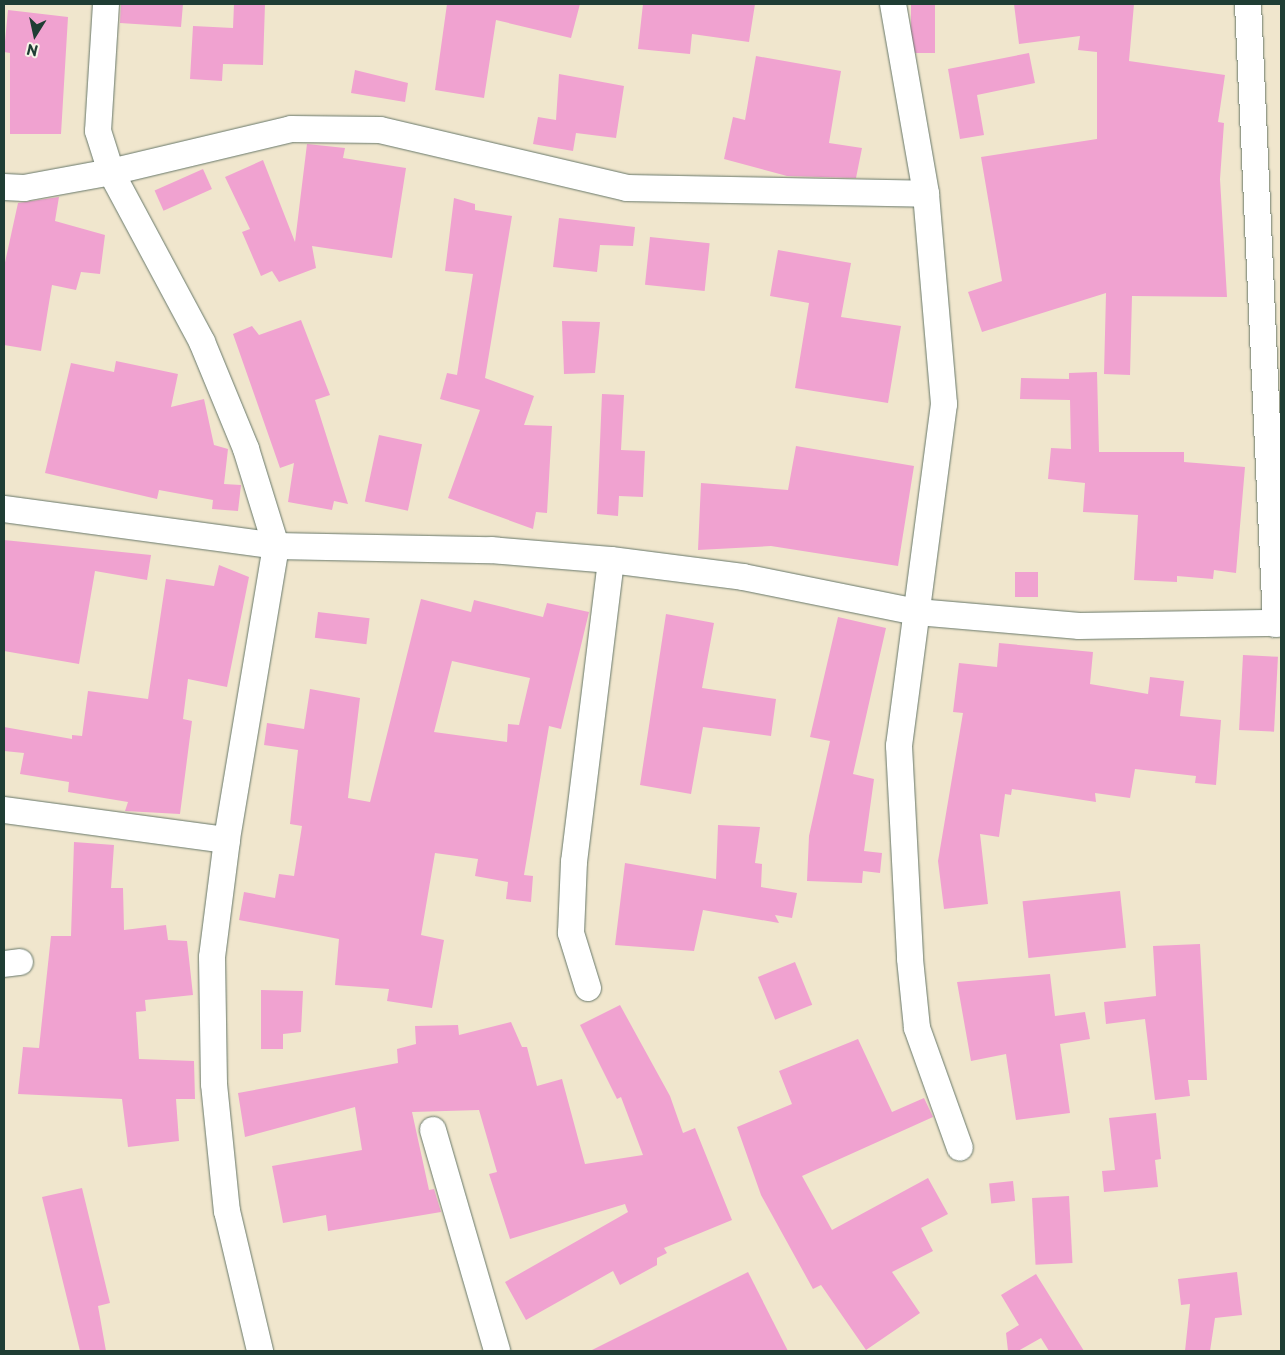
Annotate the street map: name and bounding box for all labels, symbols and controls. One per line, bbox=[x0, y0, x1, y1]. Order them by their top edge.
north arrow bbox=[10, 10, 60, 60]
text: N bbox=[25, 39, 40, 62]

